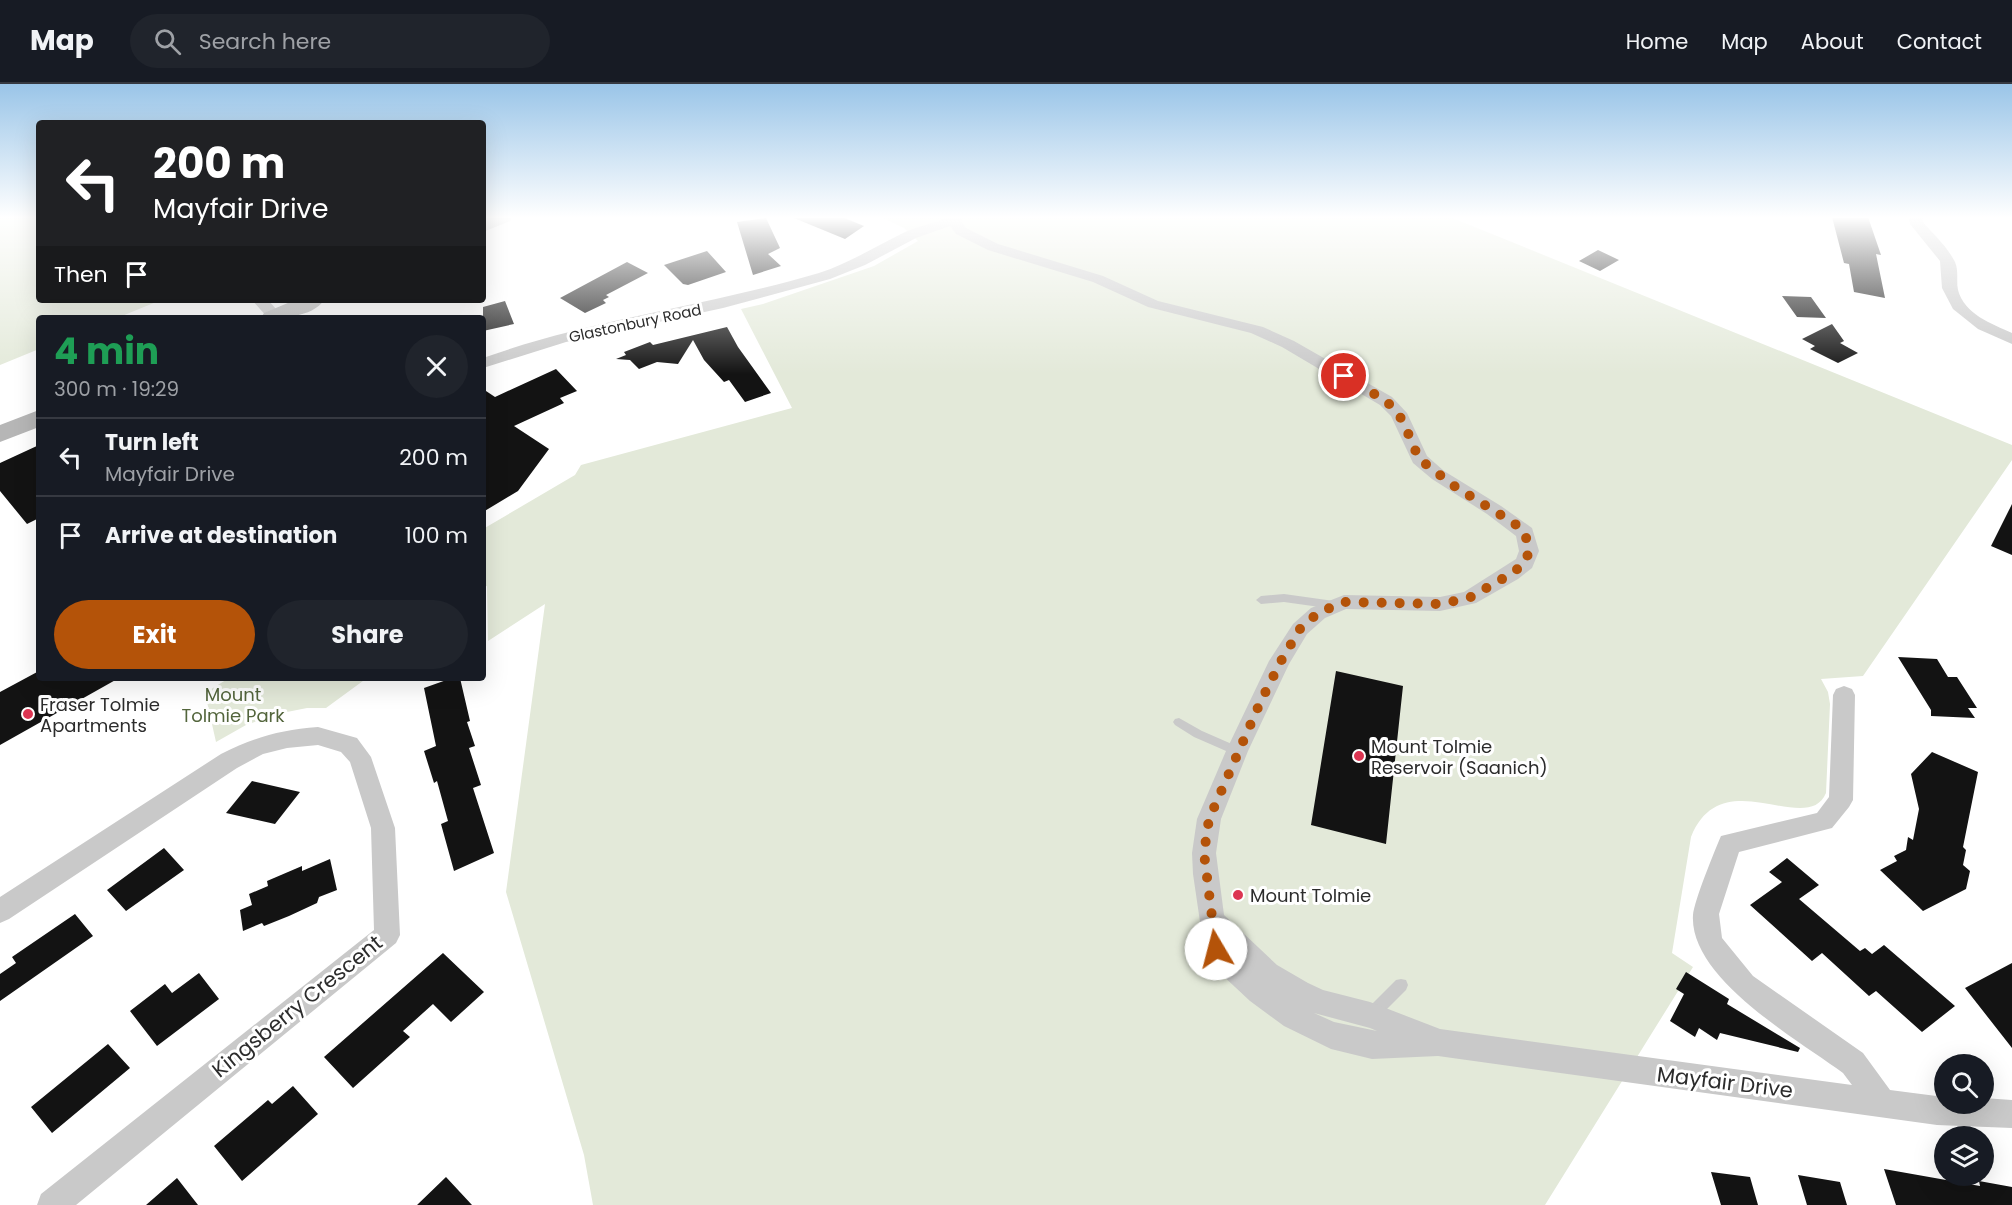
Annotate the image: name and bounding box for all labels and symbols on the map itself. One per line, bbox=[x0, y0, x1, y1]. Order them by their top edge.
street label: Glastonbury Road bbox=[567, 299, 703, 347]
pin bbox=[1318, 350, 1369, 401]
park label: Mount Tolmie Park bbox=[181, 682, 285, 728]
place label: Fraser Tolmie Apartments bbox=[40, 692, 160, 738]
marker: Fraser Tolmie Apartments bbox=[21, 707, 35, 721]
place label: Mount Tolmie Reservoir (Saanich) bbox=[1371, 734, 1548, 780]
marker: Mount Tolmie Reservoir (Saanich) bbox=[1352, 749, 1366, 763]
place label: Mount Tolmie bbox=[1250, 883, 1371, 908]
marker: Mount Tolmie bbox=[1231, 888, 1245, 902]
position arrow bbox=[1184, 917, 1248, 981]
street label: Kingsberry Crescent bbox=[206, 928, 388, 1084]
street label: Mayfair Drive bbox=[1656, 1059, 1794, 1105]

